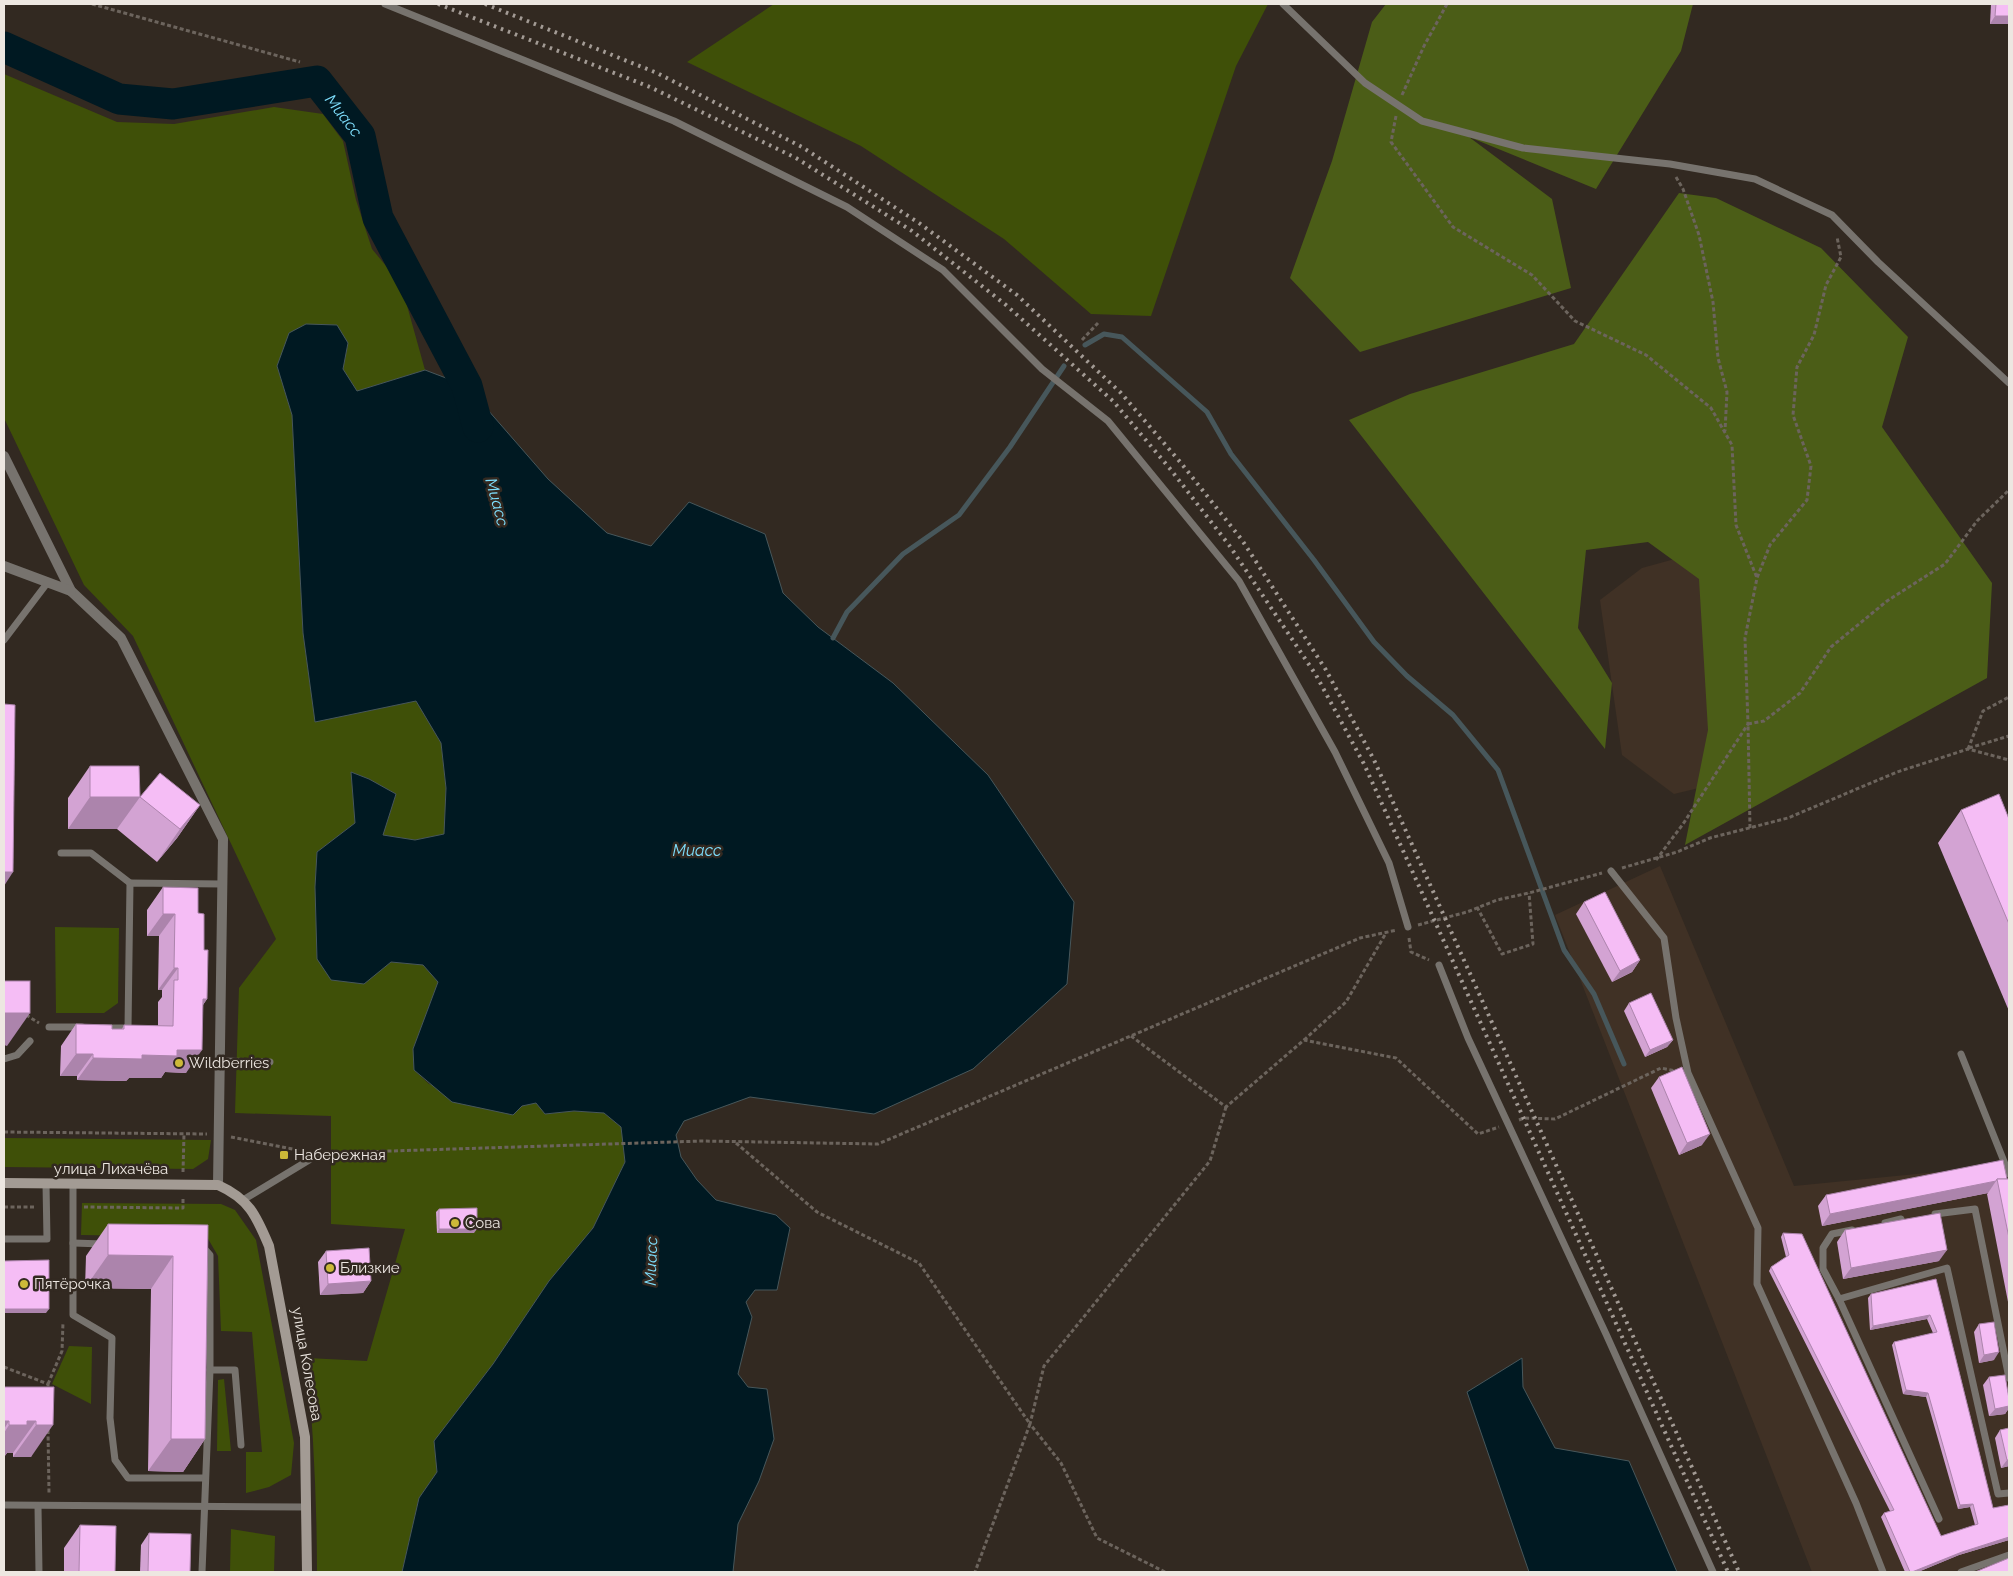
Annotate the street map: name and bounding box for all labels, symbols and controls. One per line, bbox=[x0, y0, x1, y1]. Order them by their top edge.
water label: Миасс bbox=[321, 90, 367, 141]
water label: Миасс bbox=[481, 476, 513, 529]
water label: Миасс bbox=[673, 841, 722, 860]
place label: Wildberries bbox=[189, 1054, 269, 1072]
marker: Wildberries bbox=[173, 1057, 185, 1069]
place label: Набережная bbox=[294, 1146, 386, 1164]
marker: Набережная bbox=[278, 1149, 290, 1161]
street label: улица Лихачёва bbox=[54, 1160, 168, 1178]
place label: Сова bbox=[465, 1214, 500, 1232]
marker: Сова bbox=[449, 1217, 461, 1229]
water label: Миасс bbox=[641, 1236, 661, 1286]
place label: Близкие bbox=[340, 1259, 400, 1277]
marker: Близкие bbox=[324, 1262, 336, 1274]
place label: Пятёрочка bbox=[34, 1275, 110, 1293]
marker: Пятёрочка bbox=[18, 1278, 30, 1290]
street label: улица Колесова bbox=[288, 1306, 326, 1422]

